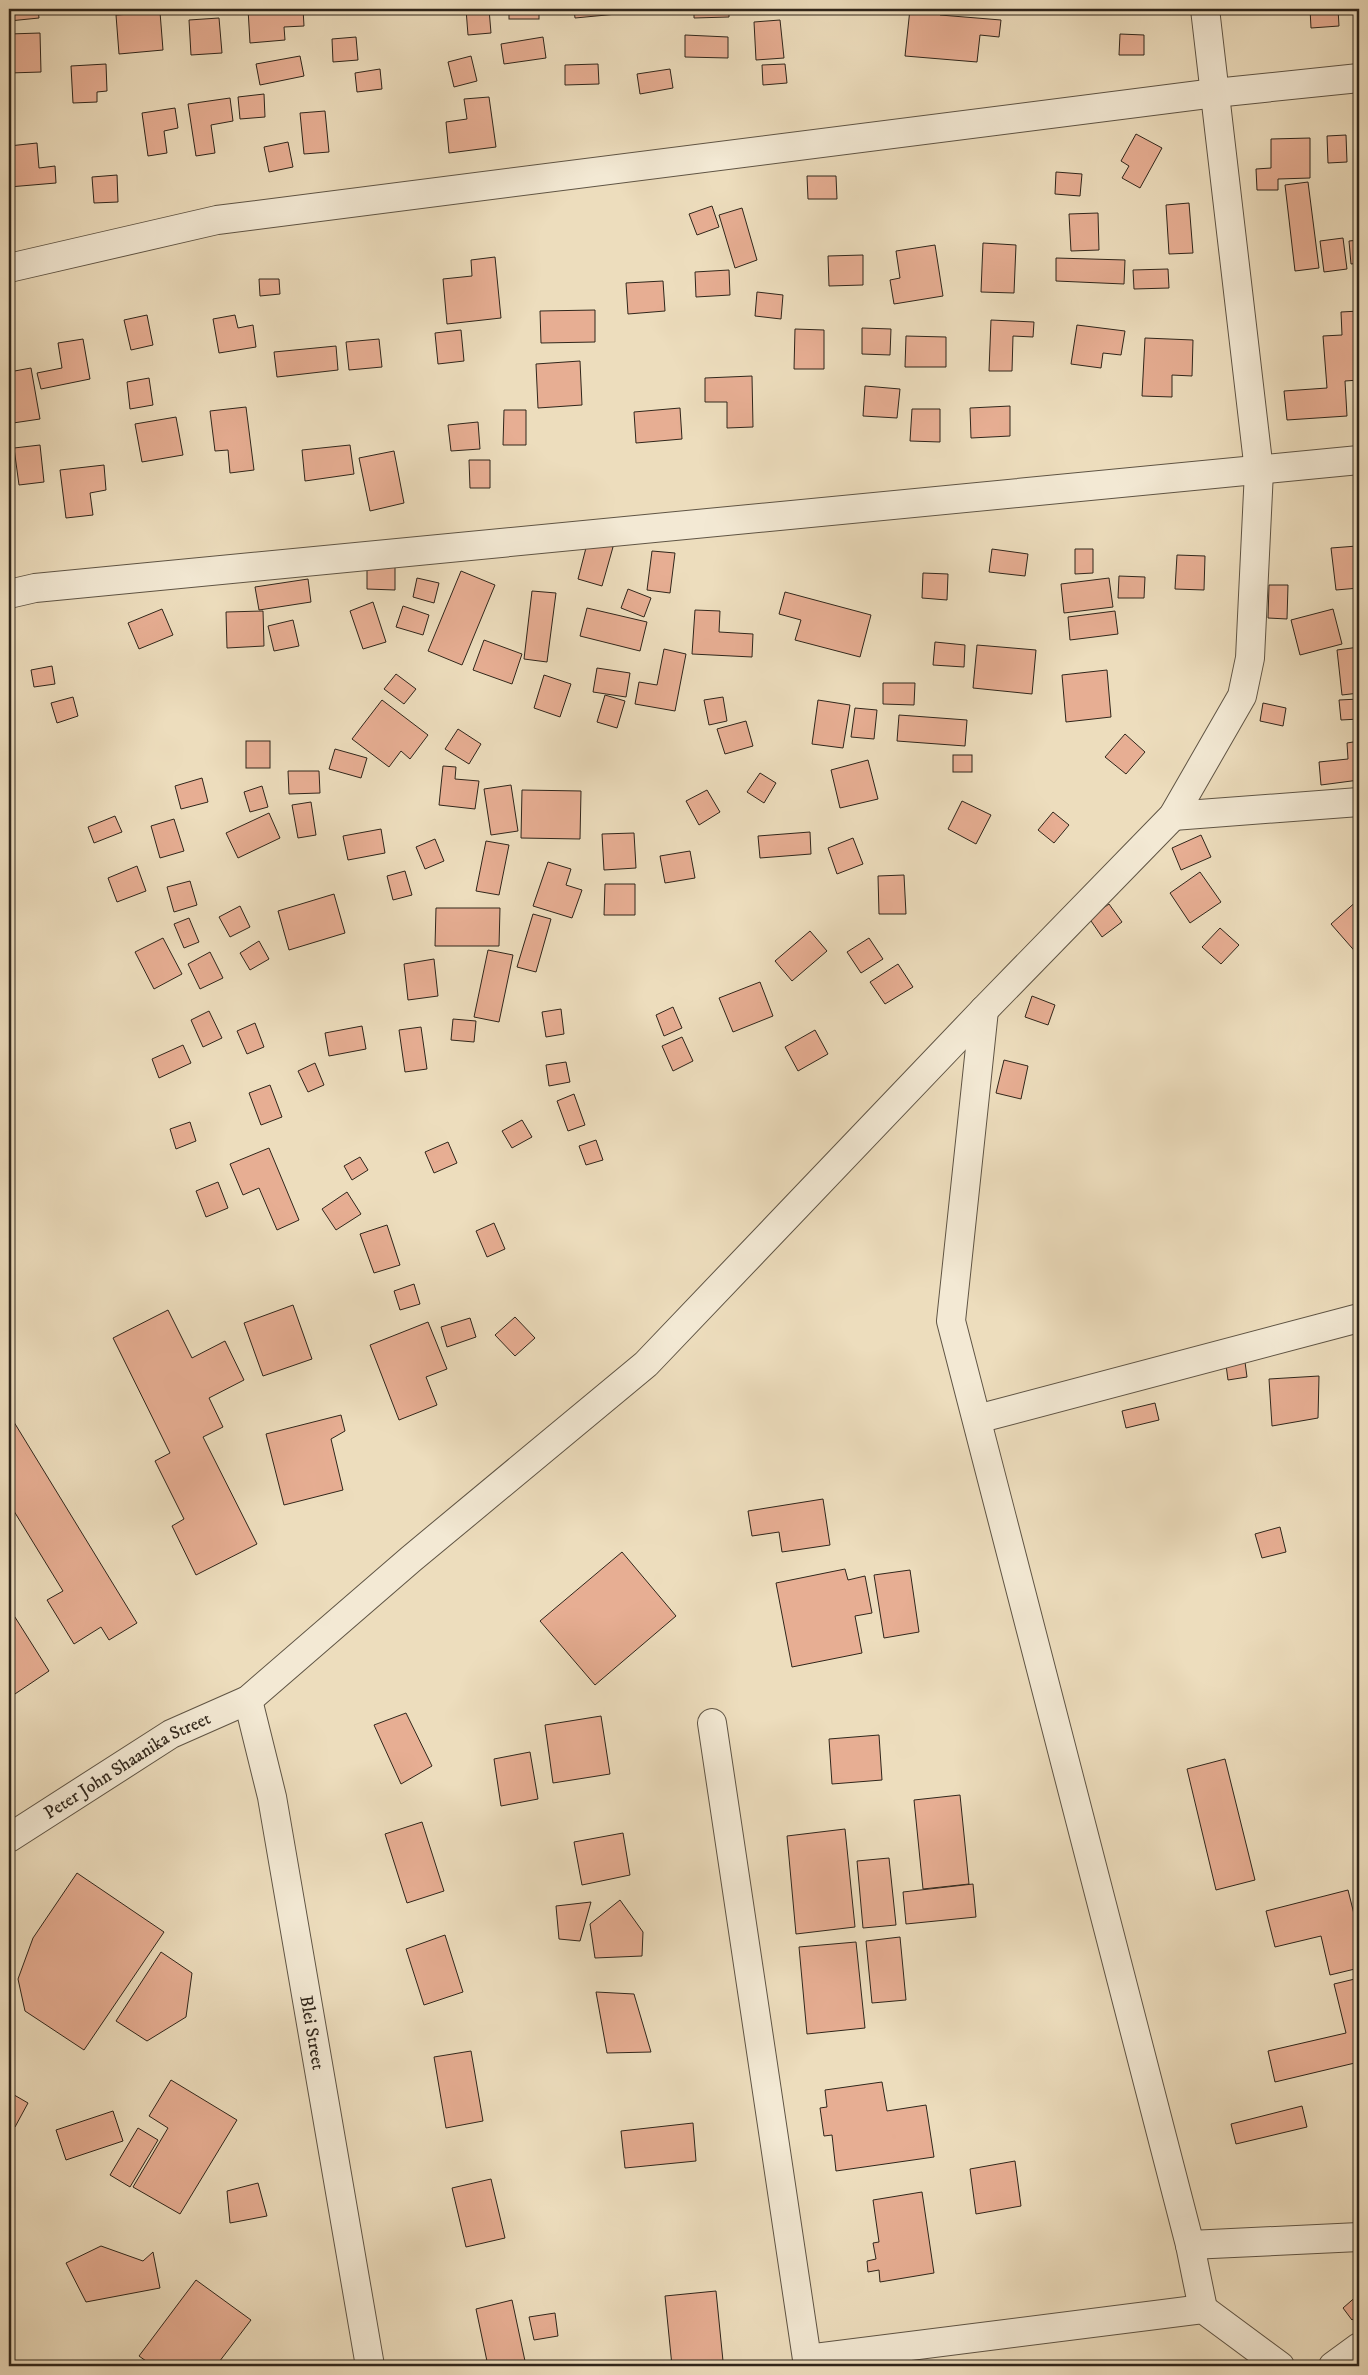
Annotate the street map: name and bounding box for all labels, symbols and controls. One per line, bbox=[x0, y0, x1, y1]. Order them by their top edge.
street label: Peter John Shaanika Street bbox=[40, 1708, 214, 1825]
street label: Blei Street bbox=[294, 1994, 329, 2072]

